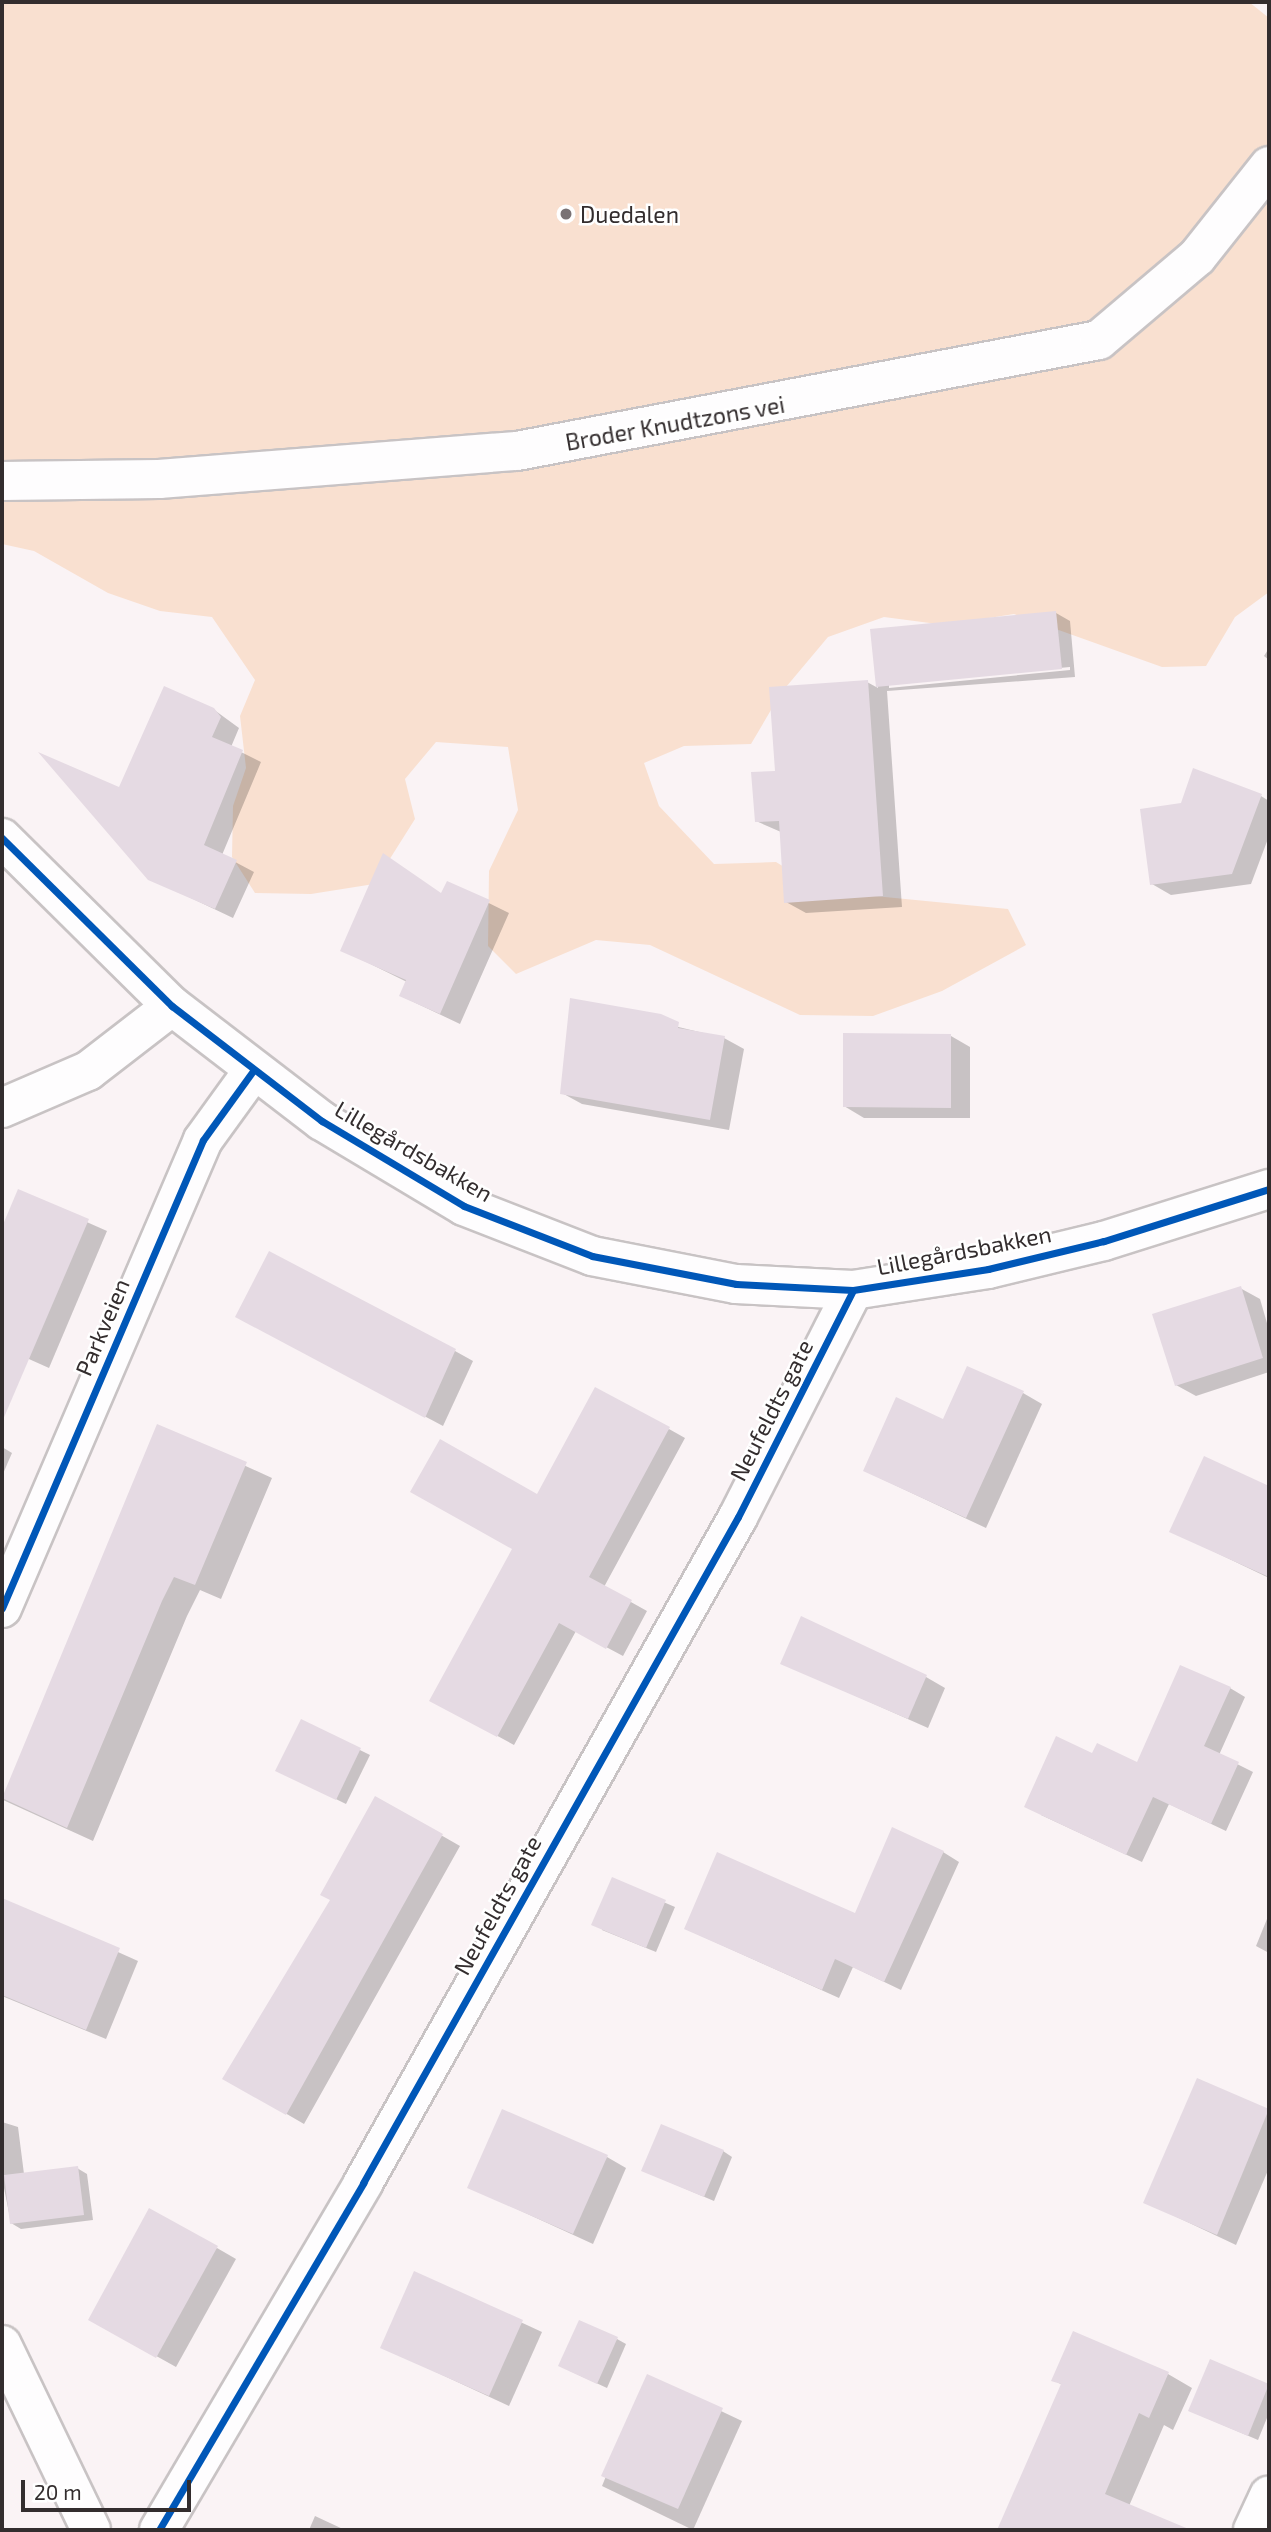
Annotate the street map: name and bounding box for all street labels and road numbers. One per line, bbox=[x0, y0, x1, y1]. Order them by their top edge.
street label: Broder Knudtzons vei bbox=[563, 390, 787, 456]
street label: Lillegårdsbakken bbox=[330, 1095, 498, 1207]
street label: Lillegårdsbakken bbox=[874, 1220, 1054, 1280]
street label: Parkveien bbox=[69, 1274, 135, 1380]
street label: Neufeldts gate bbox=[724, 1335, 818, 1485]
street label: Neufeldts gate bbox=[447, 1831, 547, 1979]

